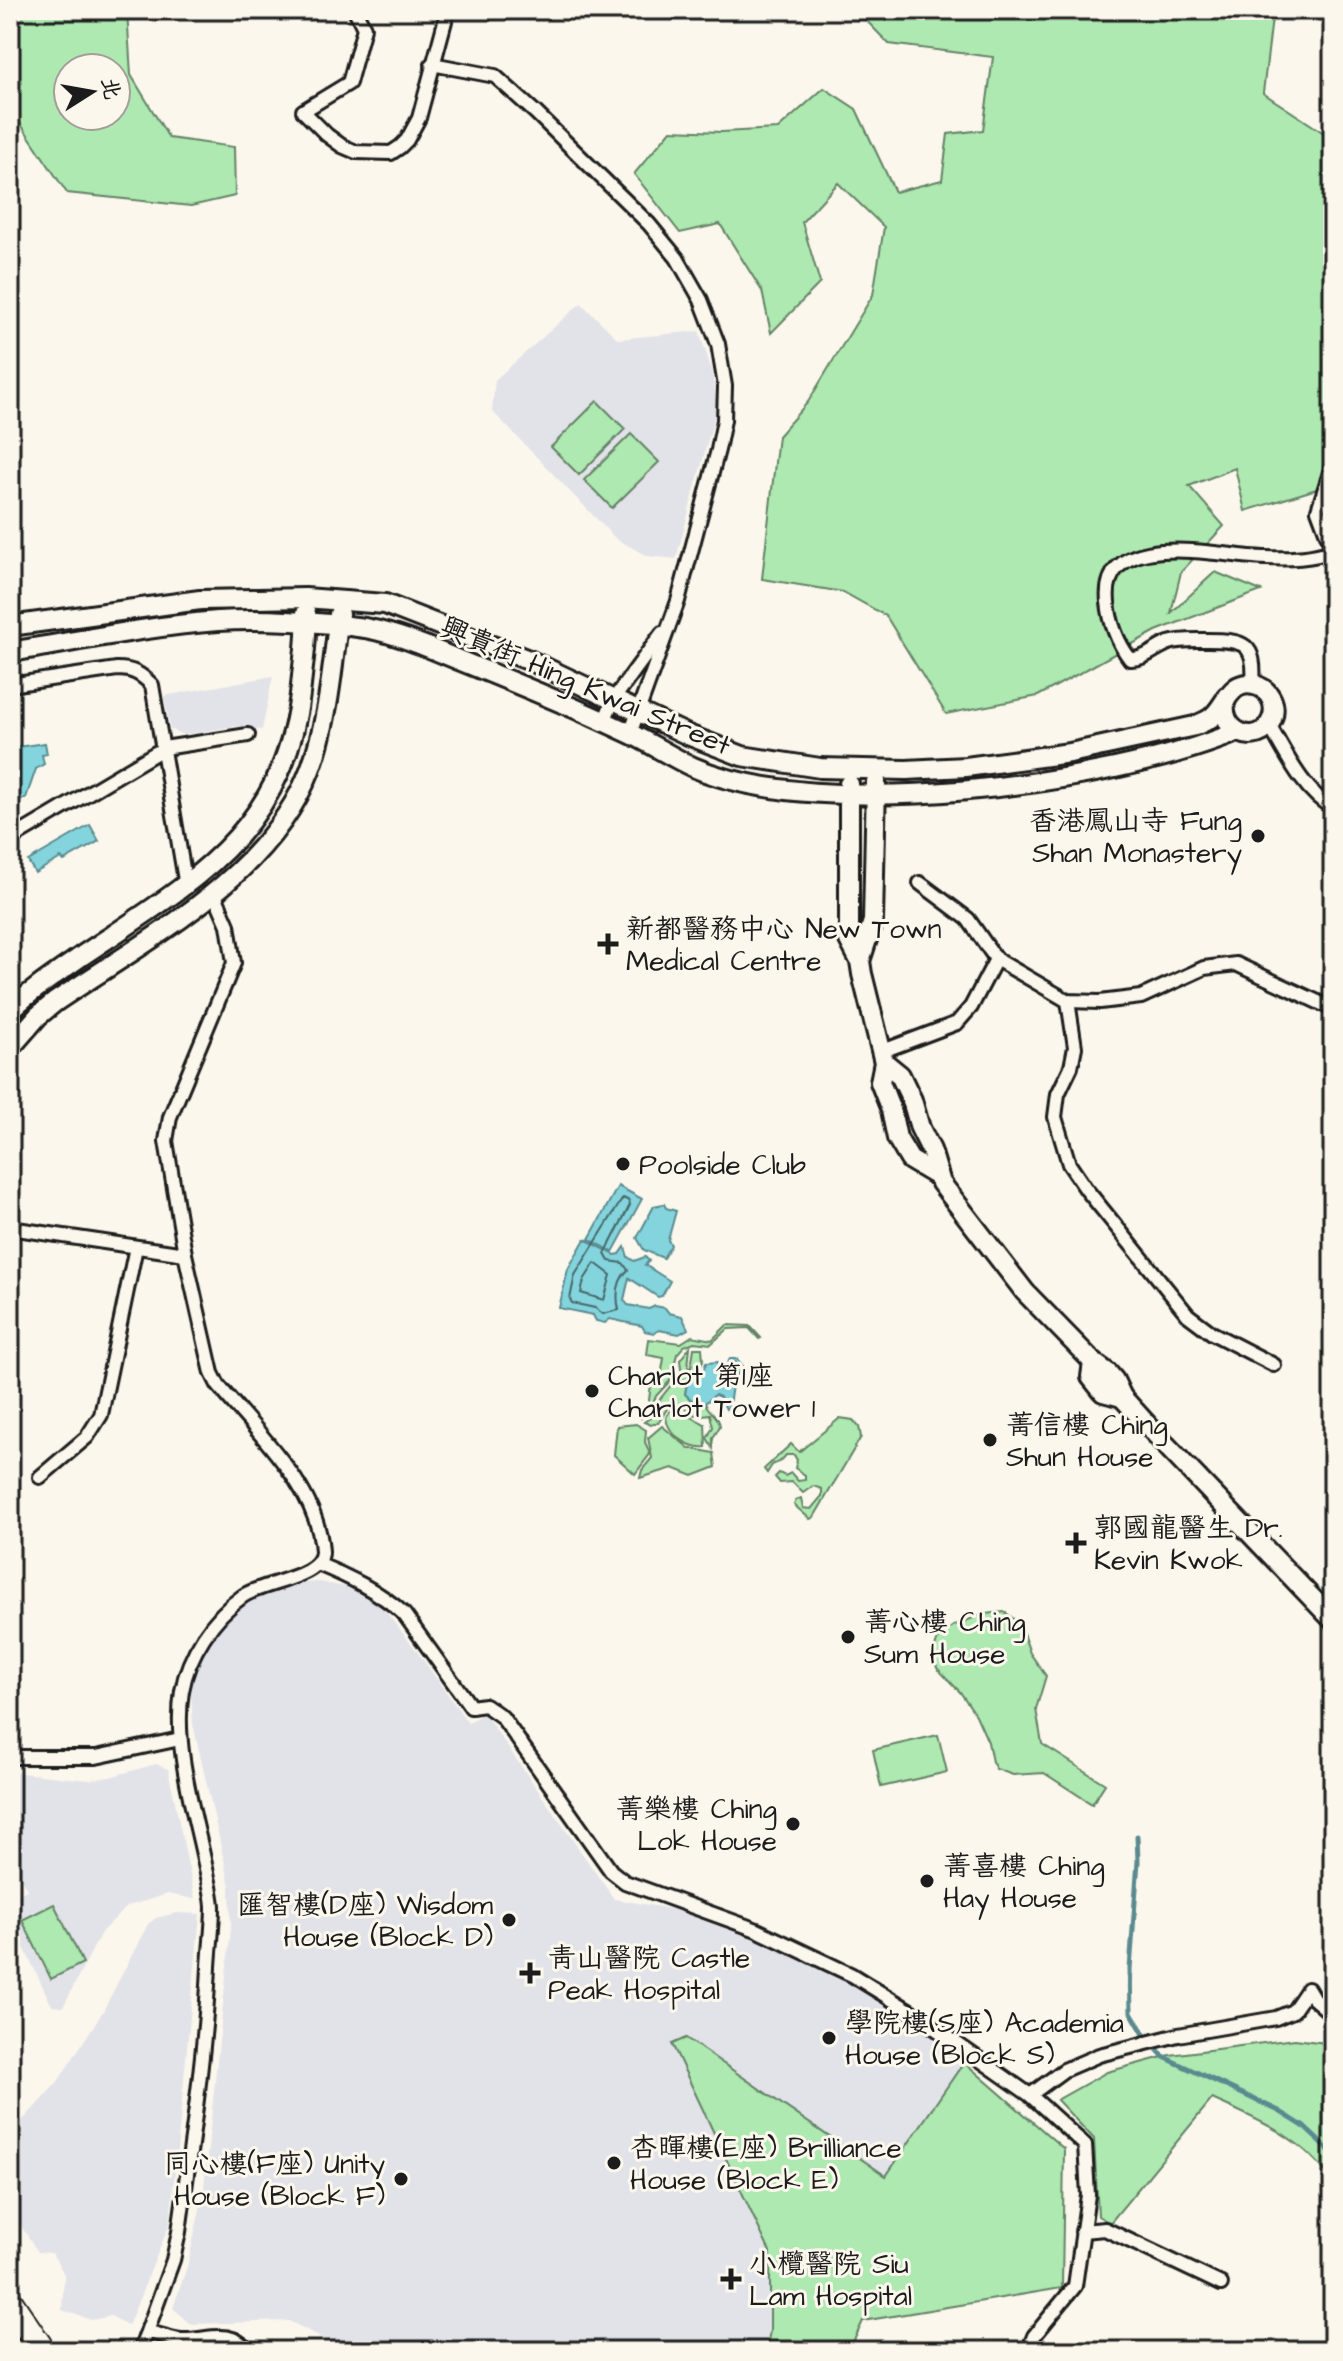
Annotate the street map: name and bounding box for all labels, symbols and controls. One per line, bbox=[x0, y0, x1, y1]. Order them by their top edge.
north arrow bbox=[52, 52, 132, 132]
text: 北 bbox=[93, 75, 127, 102]
street label: 興貴街 Hing Kwai Street bbox=[434, 608, 737, 766]
place label: 香港鳳山寺 Fung Shan Monastery bbox=[1029, 802, 1242, 875]
marker: 香港鳳山寺 Fung Shan Monastery bbox=[1249, 827, 1267, 845]
place label: 新都醫務中心 New Town Medical Centre bbox=[626, 910, 942, 981]
marker: 新都醫務中心 New Town Medical Centre bbox=[597, 933, 619, 955]
place label: Poolside Club bbox=[639, 1146, 806, 1185]
marker: Poolside Club bbox=[614, 1155, 632, 1173]
place label: Charlot 第1座 Charlot Tower 1 bbox=[608, 1357, 816, 1428]
marker: Charlot 第1座 Charlot Tower 1 bbox=[583, 1382, 601, 1400]
place label: 菁信樓 Ching Shun House bbox=[1006, 1406, 1168, 1477]
marker: 菁信樓 Ching Shun House bbox=[981, 1431, 999, 1449]
place label: 郭國龍醫生 Dr. Kevin Kwok bbox=[1094, 1509, 1283, 1580]
marker: 郭國龍醫生 Dr. Kevin Kwok bbox=[1065, 1532, 1087, 1554]
place label: 菁心樓 Ching Sum House bbox=[864, 1603, 1026, 1674]
marker: 菁心樓 Ching Sum House bbox=[839, 1628, 857, 1646]
place label: 菁樂樓 Ching Lok House bbox=[615, 1790, 777, 1861]
marker: 菁樂樓 Ching Lok House bbox=[784, 1815, 802, 1833]
place label: 菁喜樓 Ching Hay House bbox=[943, 1847, 1105, 1920]
marker: 菁喜樓 Ching Hay House bbox=[918, 1872, 936, 1890]
place label: 匯智樓(D座) Wisdom House (Block D) bbox=[237, 1886, 493, 1957]
marker: 匯智樓(D座) Wisdom House (Block D) bbox=[500, 1911, 518, 1929]
place label: 青山醫院 Castle Peak Hospital bbox=[548, 1939, 750, 2010]
marker: 青山醫院 Castle Peak Hospital bbox=[519, 1962, 541, 1984]
place label: 學院樓(S座) Academia House (Block S) bbox=[845, 2004, 1124, 2075]
marker: 學院樓(S座) Academia House (Block S) bbox=[820, 2029, 838, 2047]
place label: 杏暉樓(E座) Brilliance House (Block E) bbox=[630, 2129, 902, 2200]
place label: 同心樓(F座) Unity House (Block F) bbox=[164, 2145, 385, 2216]
marker: 杏暉樓(E座) Brilliance House (Block E) bbox=[605, 2154, 623, 2172]
marker: 同心樓(F座) Unity House (Block F) bbox=[392, 2170, 410, 2188]
place label: 小欖醫院 Siu Lam Hospital bbox=[749, 2245, 912, 2316]
marker: 小欖醫院 Siu Lam Hospital bbox=[720, 2268, 742, 2290]

